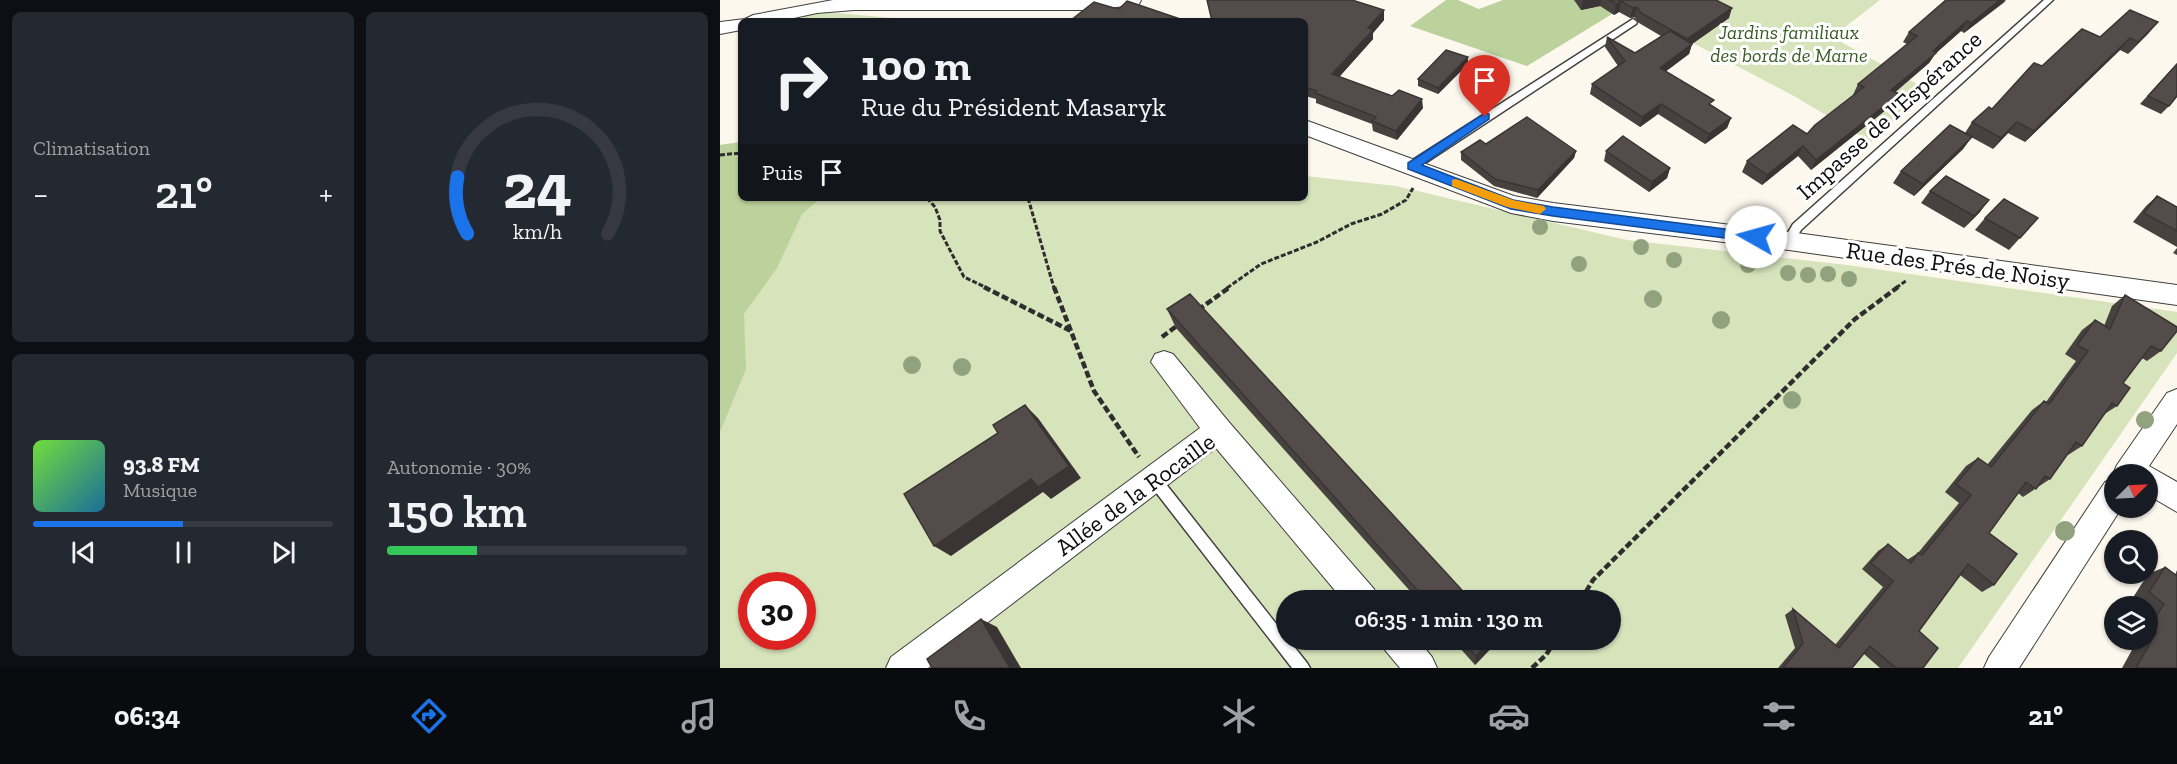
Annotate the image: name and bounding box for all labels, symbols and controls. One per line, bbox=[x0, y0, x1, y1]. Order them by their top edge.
park label: Jardins familiaux des bords de Marne bbox=[1710, 20, 1868, 67]
street label: Impasse de l'Espérance bbox=[1791, 24, 1987, 206]
text: 100 m bbox=[861, 40, 971, 91]
icon: right bbox=[762, 42, 840, 120]
pin bbox=[1459, 55, 1510, 117]
icon: arrive bbox=[1468, 64, 1501, 97]
text: Rue du Président Masaryk bbox=[861, 91, 1166, 123]
text: Climatisation bbox=[33, 136, 150, 160]
text: 24 bbox=[502, 149, 572, 224]
icon: arrive bbox=[815, 156, 848, 189]
text: Puis bbox=[762, 159, 803, 186]
text: 21° bbox=[155, 166, 213, 220]
text: − bbox=[33, 174, 48, 213]
text: + bbox=[319, 174, 333, 213]
position arrow bbox=[1724, 205, 1788, 269]
text: km/h bbox=[513, 219, 561, 244]
street label: Rue des Prés de Noisy bbox=[1844, 235, 2072, 295]
street label: Allée de la Rocaille bbox=[1050, 426, 1220, 562]
text: 93.8 FM bbox=[123, 451, 200, 478]
text: Autonomie · 30% bbox=[387, 455, 531, 479]
north arrow bbox=[2104, 464, 2158, 518]
map controls bbox=[2104, 464, 2158, 650]
text: Musique bbox=[123, 478, 197, 502]
text: 150 km bbox=[387, 485, 527, 539]
button: search bbox=[2104, 530, 2158, 584]
icon: previous bbox=[67, 536, 100, 569]
icon: pause bbox=[167, 536, 200, 569]
icon: next bbox=[267, 536, 300, 569]
speed limit sign: 30 bbox=[738, 572, 816, 650]
button: layers bbox=[2104, 596, 2158, 650]
text: 06:35 · 1 min · 130 m bbox=[1354, 606, 1543, 633]
icon: directions bbox=[408, 695, 450, 737]
icon: music bbox=[678, 695, 720, 737]
icon: phone bbox=[948, 695, 990, 737]
icon: climate bbox=[1218, 695, 1260, 737]
icon: car bbox=[1488, 695, 1530, 737]
icon: filters bbox=[1758, 695, 1800, 737]
text: 06:34 bbox=[114, 700, 181, 732]
text: 21° bbox=[2028, 700, 2063, 732]

